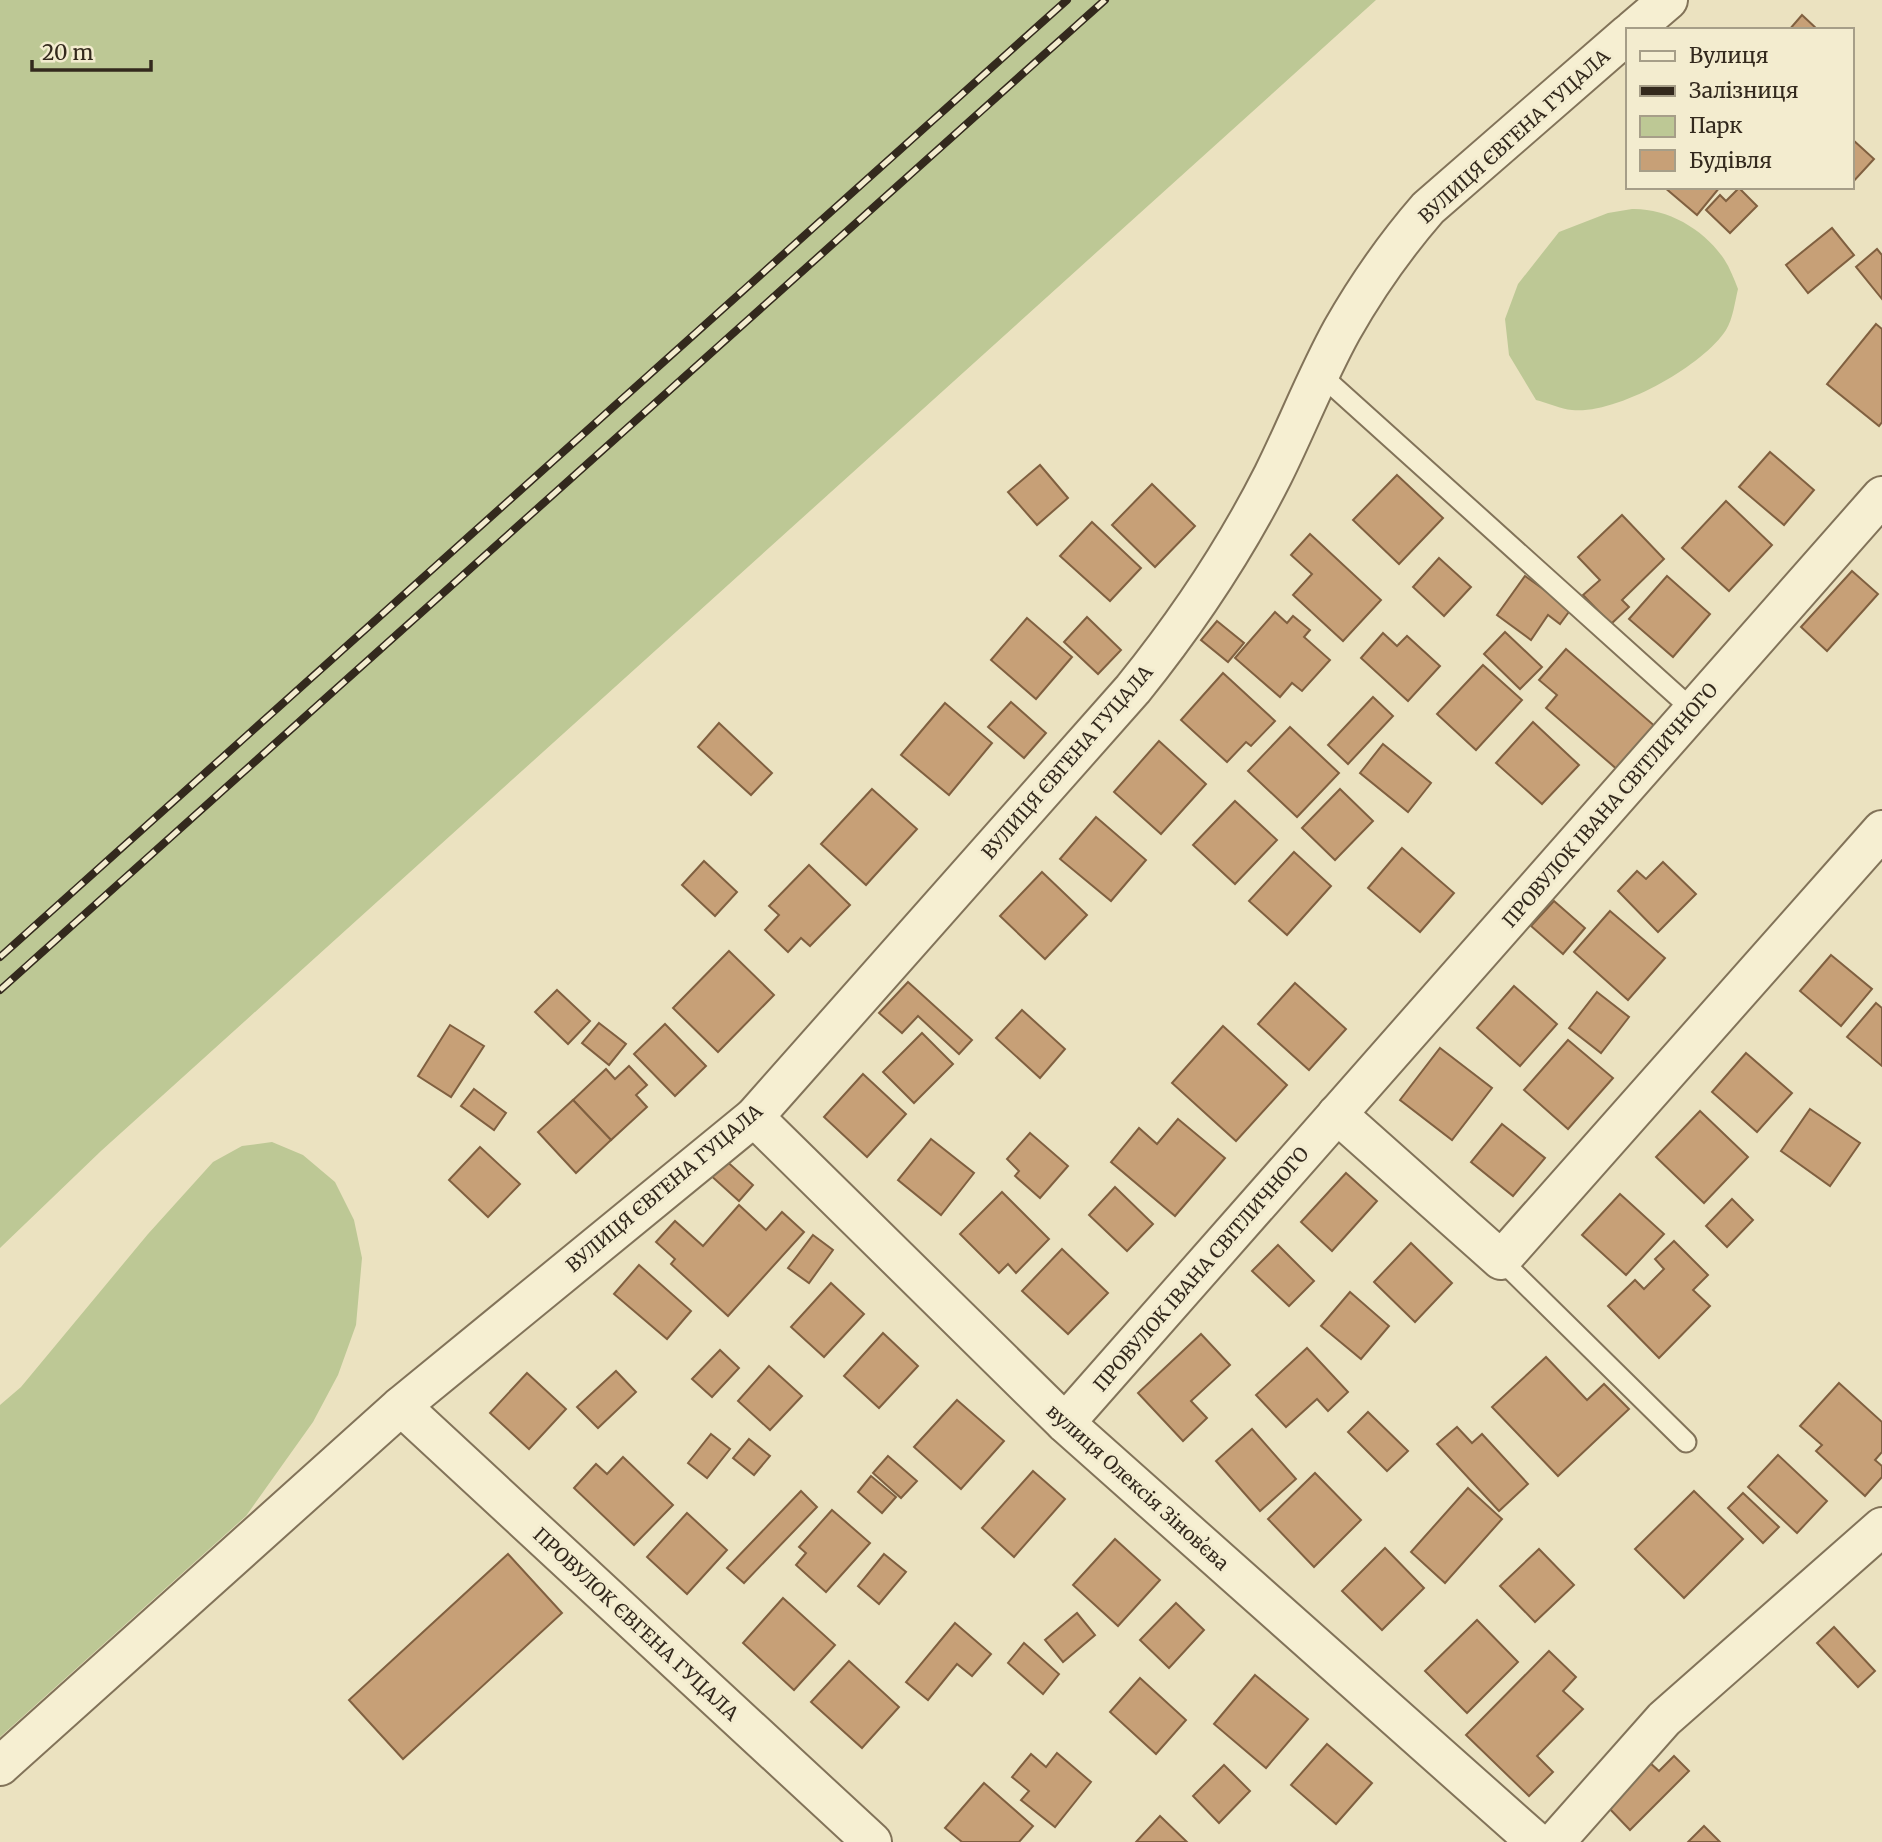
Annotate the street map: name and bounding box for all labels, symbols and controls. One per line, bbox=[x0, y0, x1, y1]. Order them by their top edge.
scale bar bbox=[32, 28, 150, 72]
legend bbox=[1626, 28, 1854, 189]
text: 20 m bbox=[42, 39, 94, 66]
text: Вулиця bbox=[1689, 42, 1769, 69]
street label: ВУЛИЦЯ ЄВГЕНА ГУЦАЛА bbox=[1414, 43, 1615, 228]
text: Залізниця bbox=[1689, 77, 1799, 104]
text: Парк bbox=[1689, 112, 1743, 139]
text: Будівля bbox=[1689, 147, 1772, 174]
street label: ВУЛИЦЯ ЄВГЕНА ГУЦАЛА bbox=[976, 660, 1158, 864]
street label: ПРОВУЛОК ІВАНА СВІТЛИЧНОГО bbox=[1497, 678, 1723, 932]
street label: ВУЛИЦЯ ЄВГЕНА ГУЦАЛА bbox=[561, 1098, 767, 1277]
street label: ПРОВУЛОК ІВАНА СВІТЛИЧНОГО bbox=[1088, 1142, 1314, 1396]
street label: вулиця Олексія Зіновʼєва bbox=[1042, 1399, 1234, 1575]
street label: ПРОВУЛОК ЄВГЕНА ГУЦАЛА bbox=[528, 1522, 744, 1726]

